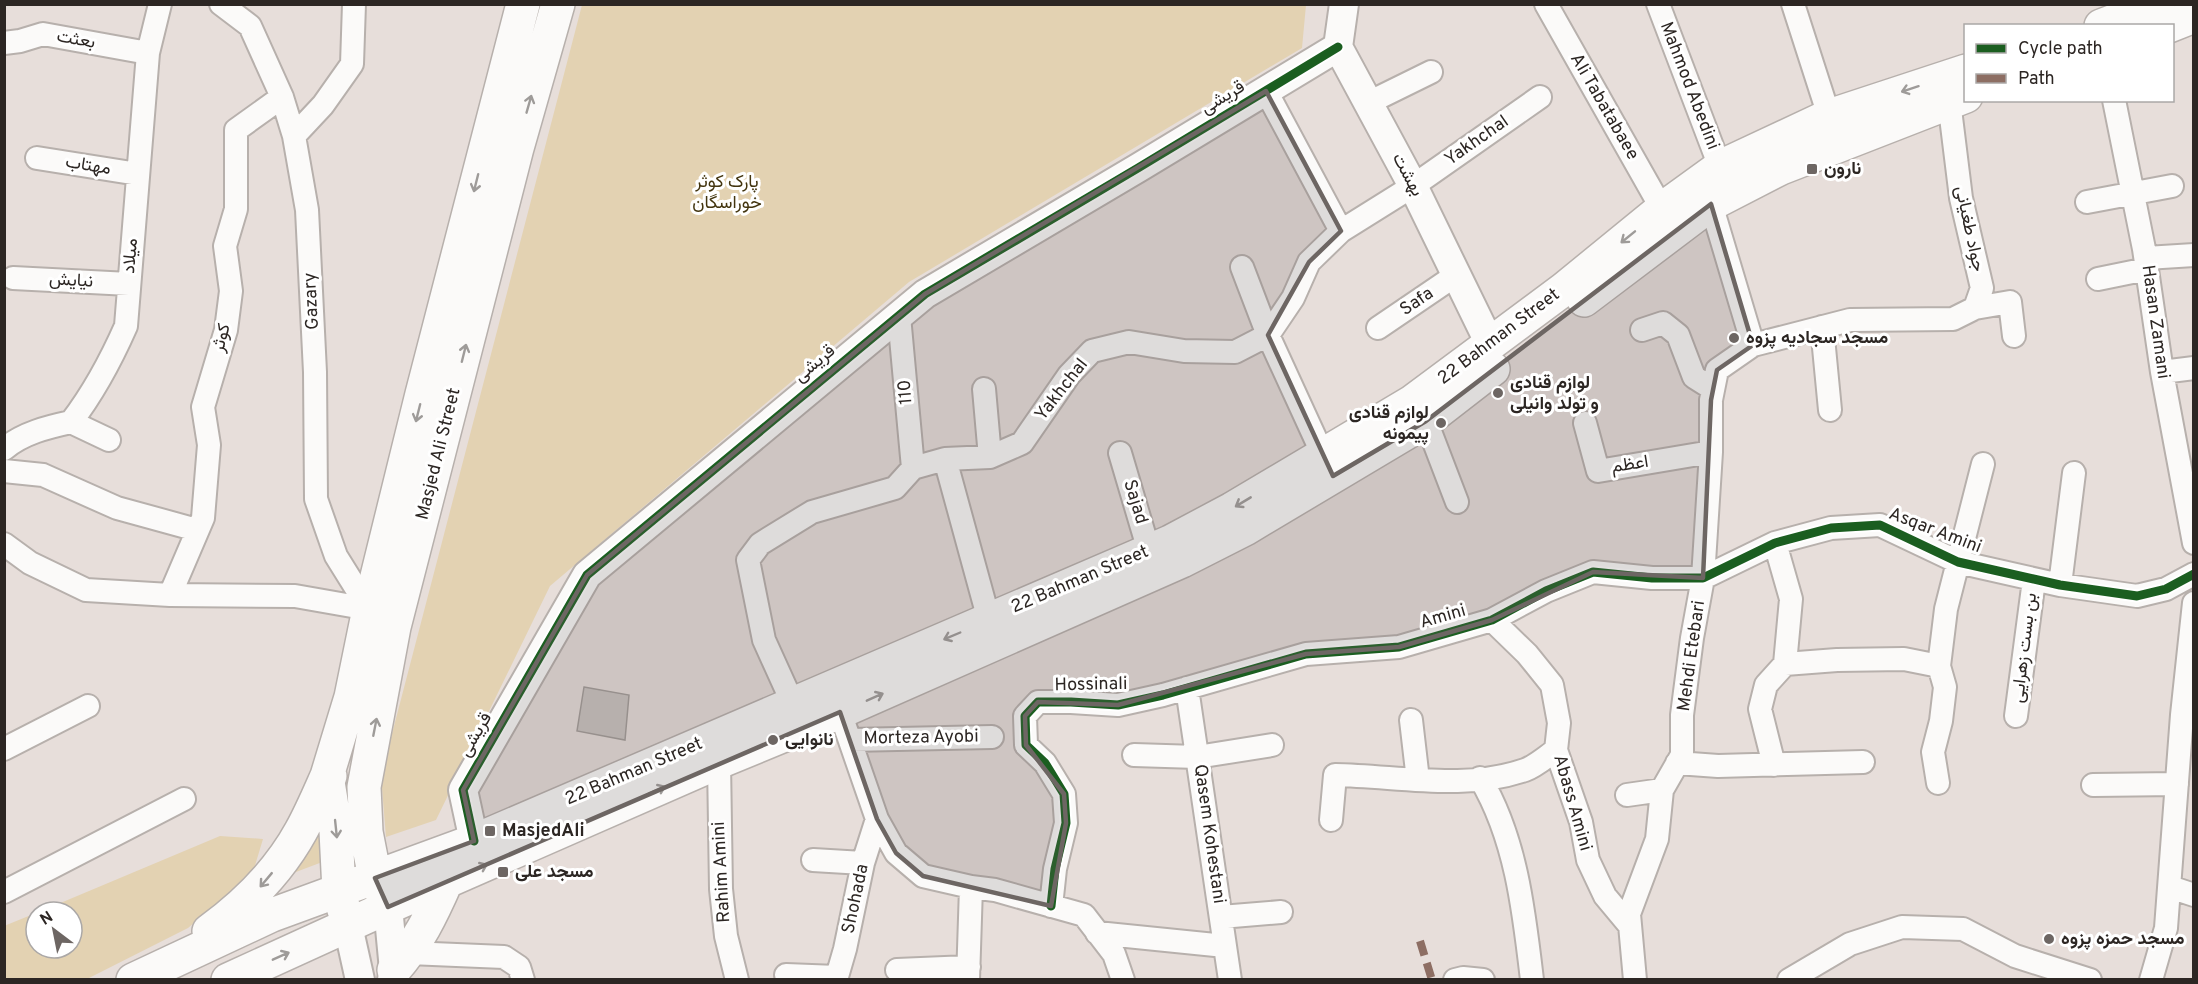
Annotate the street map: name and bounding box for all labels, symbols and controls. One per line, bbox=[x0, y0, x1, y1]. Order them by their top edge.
street label: Mahmod Abedini bbox=[1654, 19, 1724, 153]
legend bbox=[1964, 24, 2174, 102]
street label: بعثت bbox=[55, 25, 97, 55]
text: Cycle path bbox=[2018, 38, 2103, 61]
street label: Ali Tabatabaee bbox=[1564, 50, 1644, 164]
text: Path bbox=[2018, 68, 2055, 91]
street label: قریشی bbox=[1197, 76, 1249, 120]
one-way arrow bbox=[1901, 85, 1920, 96]
one-way arrow bbox=[524, 95, 535, 114]
street label: Yakhchal bbox=[1440, 111, 1514, 171]
street label: بهشت bbox=[1386, 149, 1428, 201]
street label: مهتاب bbox=[64, 151, 112, 181]
place label: نارون bbox=[1824, 158, 1861, 181]
marker: نارون bbox=[1805, 162, 1819, 176]
park label: پارک کوثر خوراسگان bbox=[692, 171, 762, 215]
one-way arrow bbox=[470, 173, 482, 192]
street label: جواد طغیانی bbox=[1949, 184, 1989, 274]
one-way arrow bbox=[1620, 230, 1636, 243]
street label: میلاد bbox=[118, 237, 144, 275]
street label: Hasan Zamani bbox=[2136, 263, 2174, 381]
street label: نیایش bbox=[48, 268, 94, 294]
street label: Gazary bbox=[299, 272, 325, 330]
street label: Safa bbox=[1396, 282, 1438, 322]
street label: 22 Bahman Street bbox=[1433, 284, 1565, 390]
street label: کوثر bbox=[207, 321, 237, 356]
place label: مسجد سجادیه پزوه bbox=[1746, 327, 1889, 350]
marker: مسجد سجادیه پزوه bbox=[1727, 331, 1741, 345]
street label: قریشی bbox=[789, 340, 841, 388]
one-way arrow bbox=[459, 344, 470, 363]
street label: Yakhchal bbox=[1030, 354, 1094, 426]
place label: لوازم قنادی و تولد وانیلی bbox=[1510, 372, 1599, 416]
street label: 110 bbox=[893, 379, 919, 405]
street label: Masjed Ali Street bbox=[411, 386, 467, 522]
marker: لوازم قنادی و تولد وانیلی bbox=[1491, 386, 1505, 400]
place label: لوازم قنادی پیمونه bbox=[1349, 402, 1429, 446]
one-way arrow bbox=[411, 403, 423, 422]
marker: لوازم قنادی پیمونه bbox=[1434, 416, 1448, 430]
street label: اعظم bbox=[1610, 451, 1650, 479]
street label: Sajad bbox=[1117, 477, 1153, 527]
one-way arrow bbox=[1235, 496, 1252, 508]
street label: Asqar Amini bbox=[1885, 503, 1985, 559]
street label: 22 Bahman Street bbox=[1008, 541, 1152, 619]
street label: بن بست زهرایی bbox=[2007, 592, 2043, 704]
street label: Mehdi Etebari bbox=[1673, 599, 1711, 713]
street label: Amini bbox=[1417, 600, 1469, 634]
one-way arrow bbox=[943, 631, 961, 642]
street label: Hossinali bbox=[1054, 673, 1128, 697]
one-way arrow bbox=[866, 690, 884, 702]
street label: قریشی bbox=[454, 709, 498, 761]
one-way arrow bbox=[370, 718, 381, 737]
street label: Morteza Ayobi bbox=[863, 725, 979, 751]
place label: نانوایی bbox=[785, 729, 833, 752]
street label: 22 Bahman Street bbox=[562, 733, 706, 811]
marker: نانوایی bbox=[766, 733, 780, 747]
street label: Abass Amini bbox=[1547, 752, 1597, 854]
street label: Qasem Kohestani bbox=[1188, 763, 1230, 905]
one-way arrow bbox=[648, 783, 666, 795]
one-way arrow bbox=[330, 819, 341, 839]
place label: MasjedAli bbox=[502, 820, 585, 843]
street label: Rahim Amini bbox=[708, 821, 736, 923]
marker: MasjedAli bbox=[483, 824, 497, 838]
place label: مسجد علی bbox=[515, 861, 594, 884]
one-way arrow bbox=[469, 862, 487, 873]
street label: Shohada bbox=[837, 862, 875, 936]
marker: مسجد علی bbox=[496, 865, 510, 879]
one-way arrow bbox=[259, 872, 273, 887]
north arrow bbox=[24, 900, 84, 960]
text: N bbox=[37, 907, 57, 931]
place label: مسجد حمزه پزوه bbox=[2061, 928, 2185, 951]
marker: مسجد حمزه پزوه bbox=[2042, 932, 2056, 946]
one-way arrow bbox=[272, 950, 290, 961]

